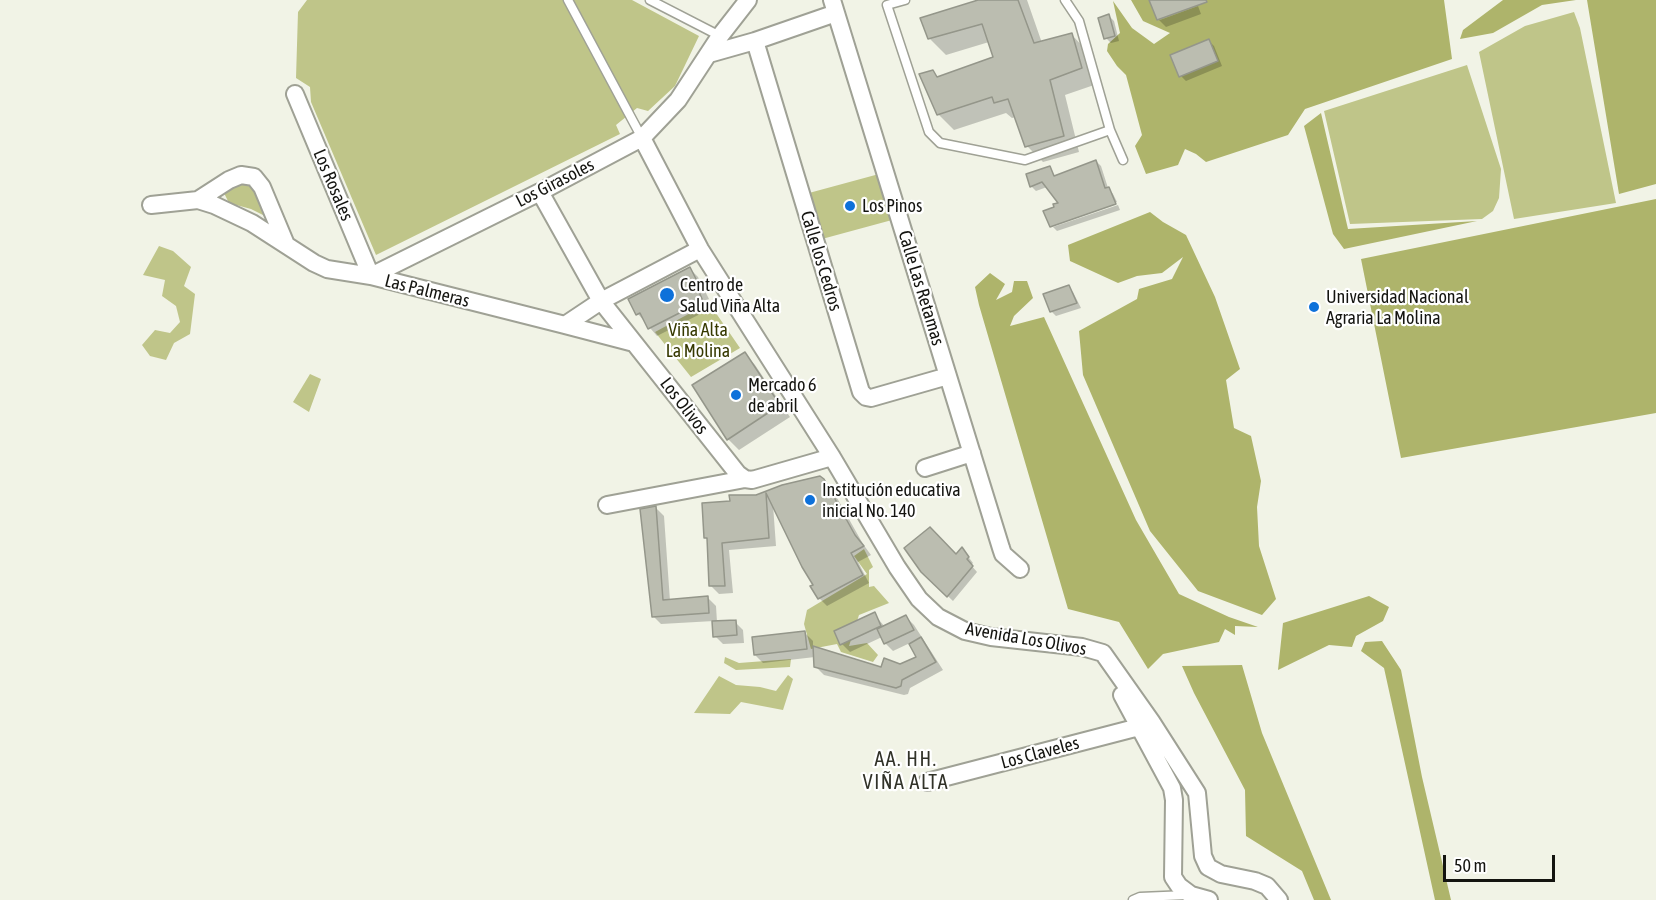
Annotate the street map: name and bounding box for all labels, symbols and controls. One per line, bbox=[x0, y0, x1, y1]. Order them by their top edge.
street label: Los Rosales bbox=[308, 146, 358, 224]
street label: Los Girasoles bbox=[512, 154, 598, 212]
place label: Los Pinos bbox=[862, 195, 922, 217]
marker: Los Pinos bbox=[843, 199, 857, 213]
street label: Calle los Cedros bbox=[796, 209, 846, 313]
street label: Calle Las Retamas bbox=[893, 228, 949, 348]
street label: Las Palmeras bbox=[382, 270, 472, 312]
place label: Centro de Salud Viña Alta bbox=[680, 274, 780, 316]
marker: Centro de Salud Viña Alta bbox=[658, 286, 676, 304]
place label: Universidad Nacional Agraria La Molina bbox=[1326, 286, 1469, 328]
marker: Universidad Nacional Agraria La Molina bbox=[1307, 300, 1321, 314]
park label: Viña Alta La Molina bbox=[666, 319, 730, 362]
street label: Los Olivos bbox=[655, 373, 713, 439]
place label: Mercado 6 de abril bbox=[748, 374, 816, 416]
marker: Mercado 6 de abril bbox=[729, 388, 743, 402]
place label: Institución educativa inicial No. 140 bbox=[822, 479, 961, 522]
marker: Institución educativa inicial No. 140 bbox=[803, 493, 817, 507]
street label: Avenida Los Olivos bbox=[964, 618, 1088, 660]
street label: Los Claveles bbox=[999, 732, 1081, 774]
district label: AA. HH. VIÑA ALTA bbox=[863, 748, 949, 795]
scale bar bbox=[1446, 843, 1558, 881]
text: 50 m bbox=[1454, 855, 1486, 876]

